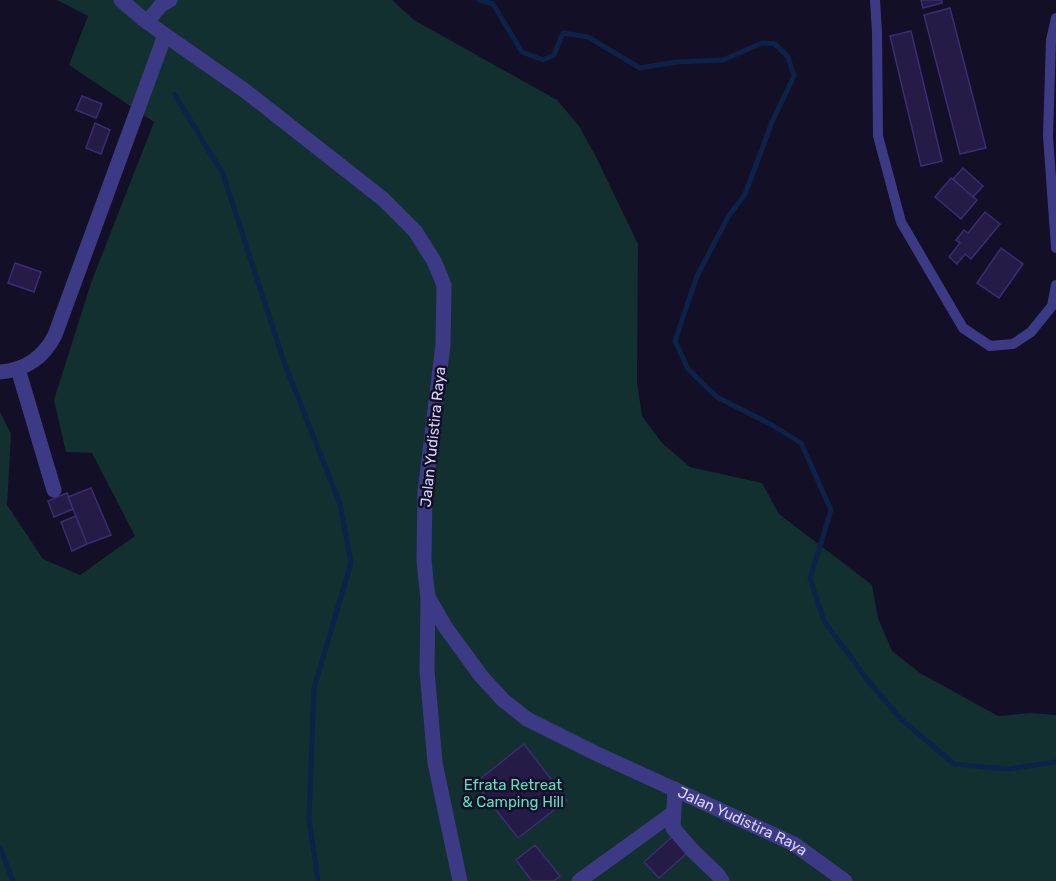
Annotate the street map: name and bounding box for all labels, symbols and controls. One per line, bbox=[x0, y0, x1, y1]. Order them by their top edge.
street label: Jalan Yudistira Raya bbox=[417, 366, 449, 508]
park label: Efrata Retreat & Camping Hill bbox=[462, 776, 564, 811]
street label: Jalan Yudistira Raya bbox=[675, 783, 811, 860]

